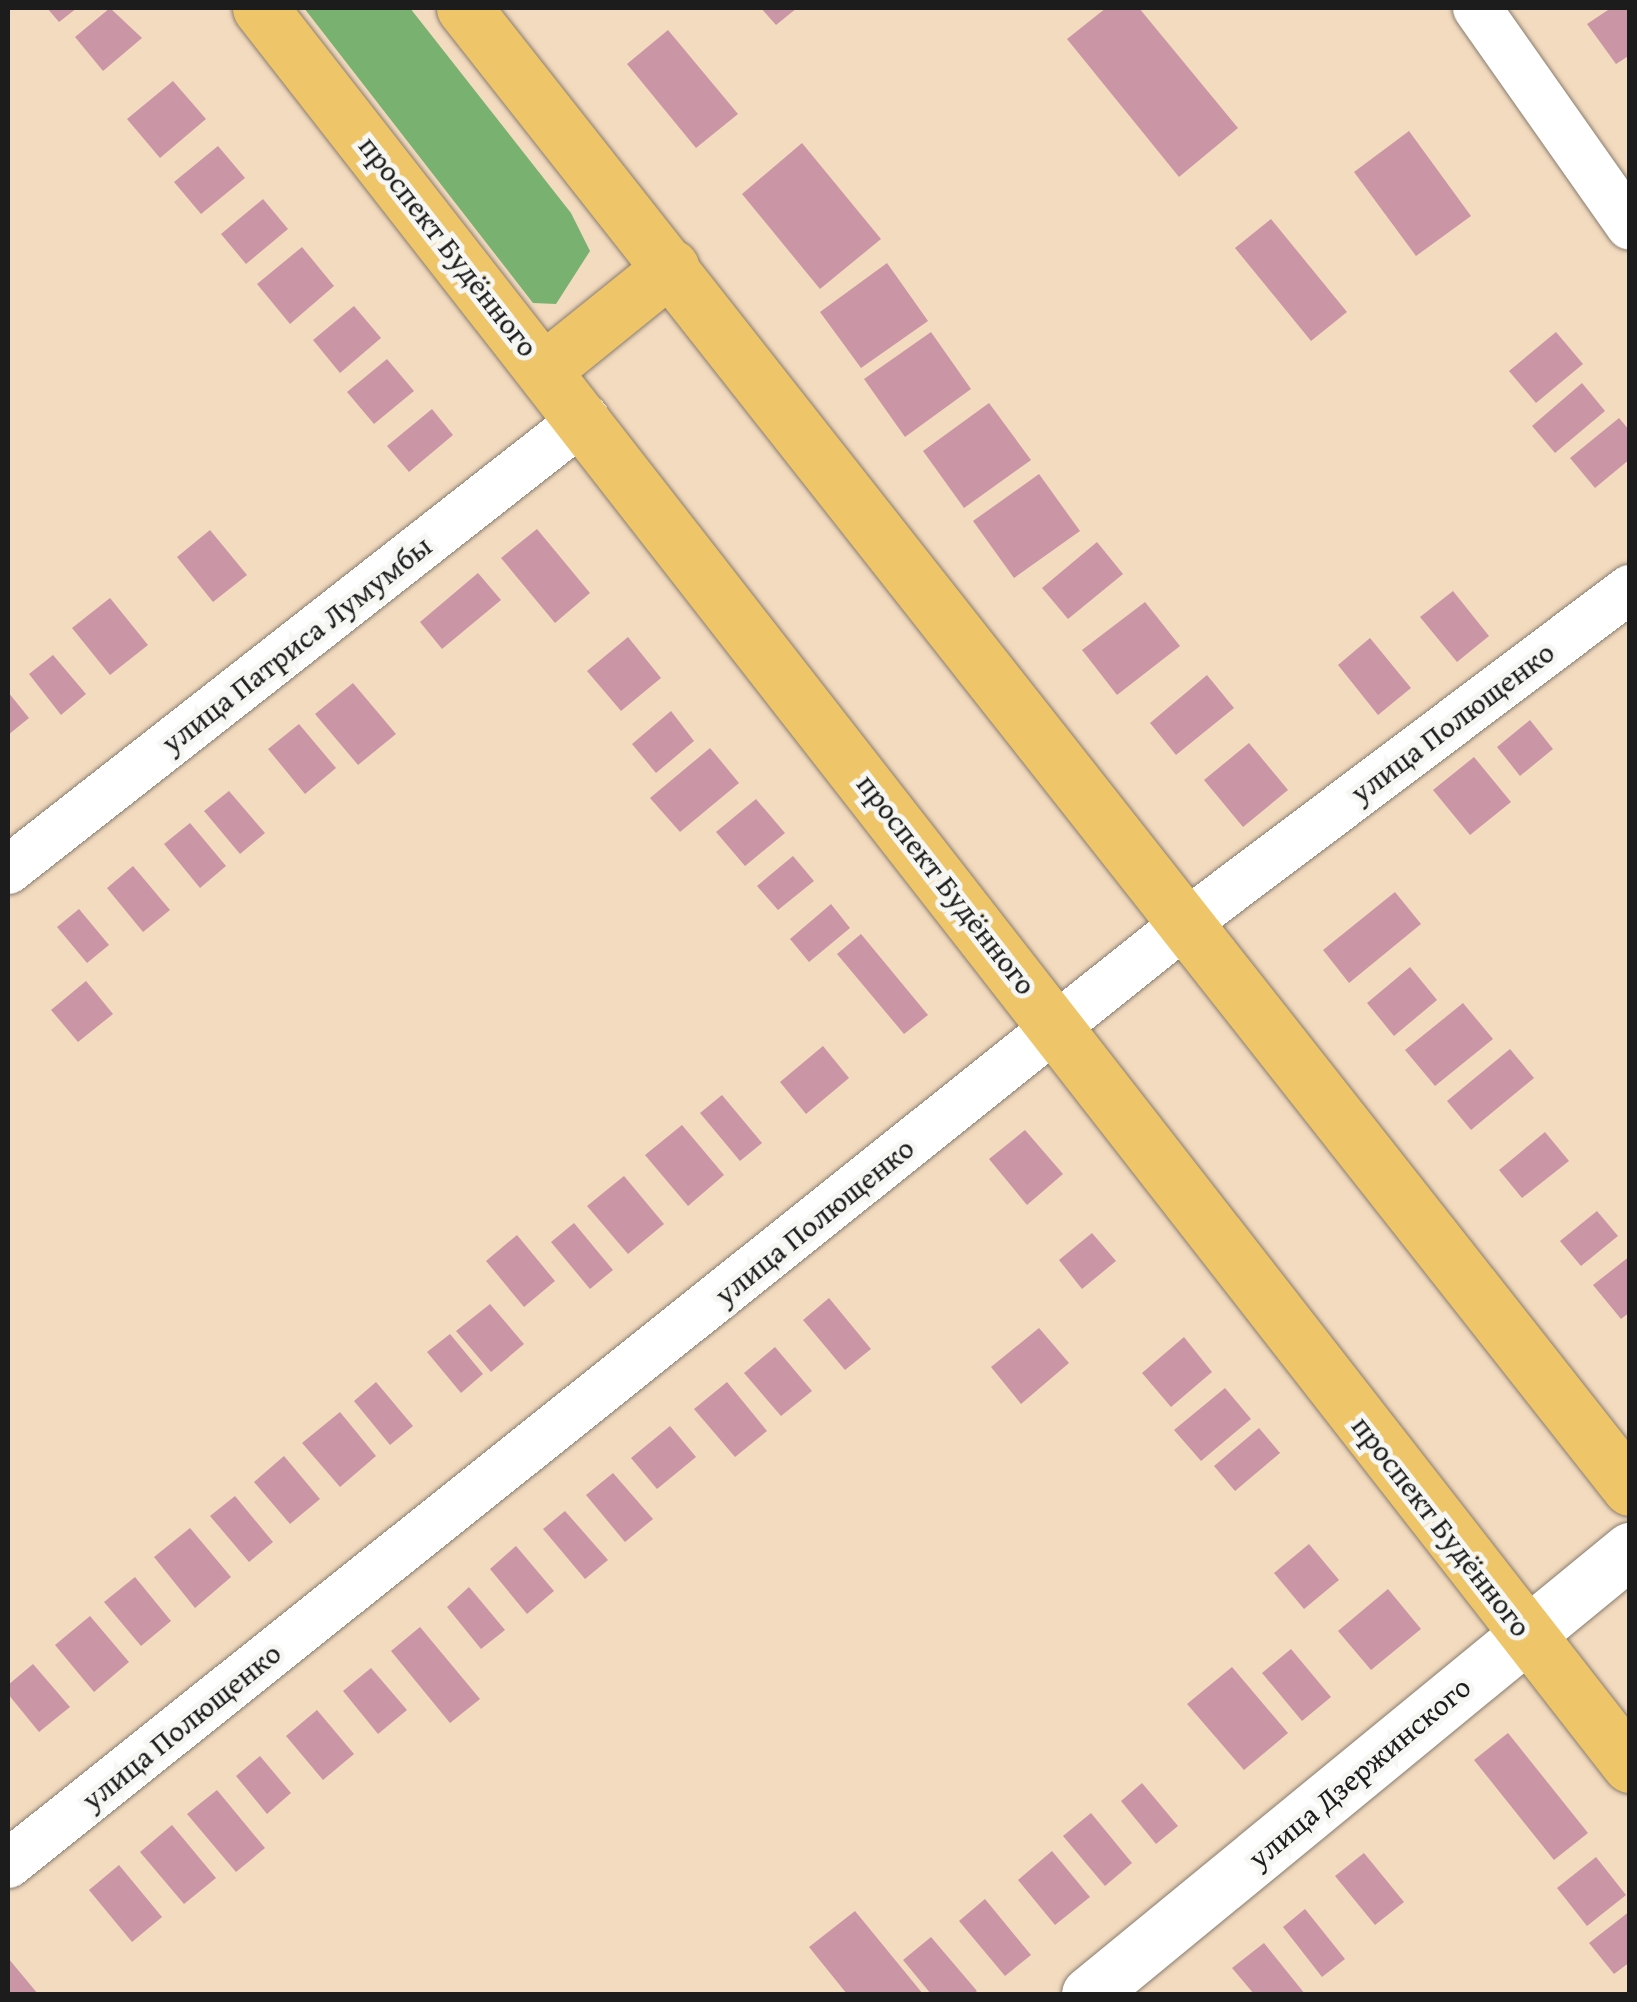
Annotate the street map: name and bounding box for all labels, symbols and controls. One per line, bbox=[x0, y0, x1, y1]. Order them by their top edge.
street label: проспект Будённого bbox=[352, 128, 546, 364]
street label: улица Патриса Лумумбы bbox=[154, 527, 438, 761]
street label: улица Полющенко bbox=[1343, 634, 1561, 810]
street label: проспект Будённого bbox=[850, 766, 1044, 1002]
street label: улица Полющенко bbox=[707, 1130, 921, 1312]
street label: проспект Будённого bbox=[1345, 1408, 1539, 1644]
street label: улица Полющенко bbox=[74, 1635, 288, 1817]
street label: улица Дзержинского bbox=[1240, 1668, 1478, 1876]

